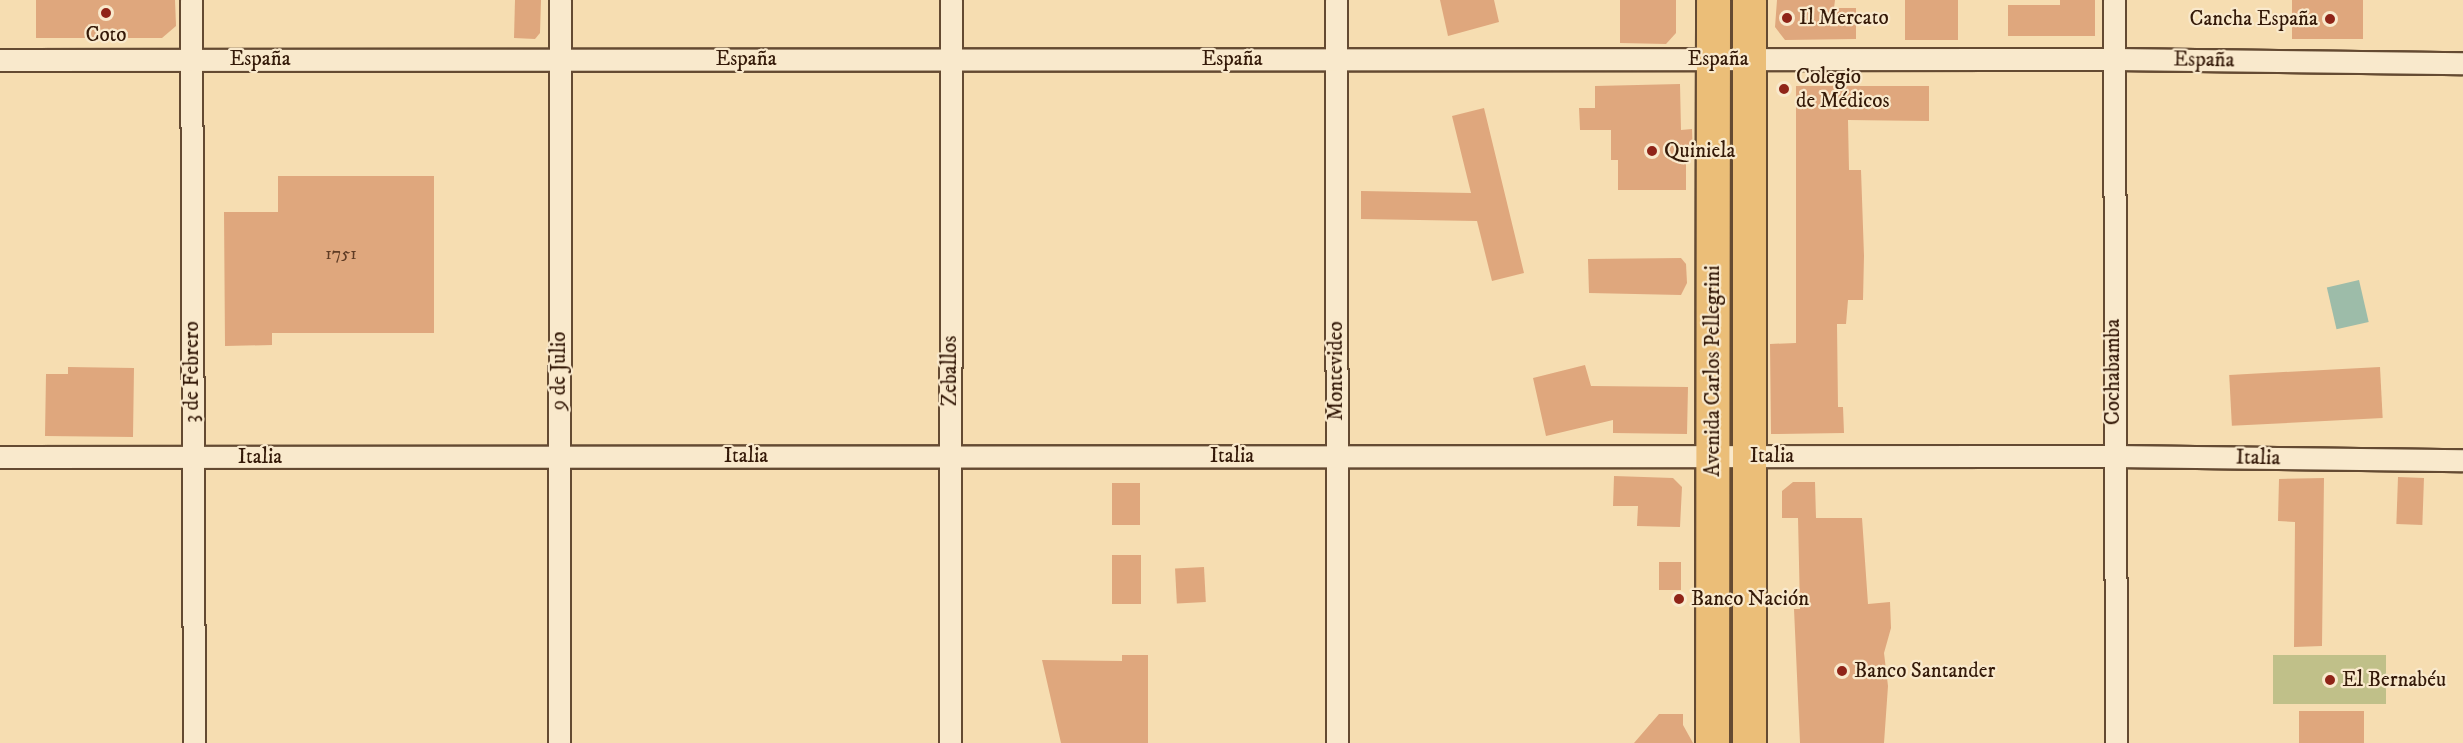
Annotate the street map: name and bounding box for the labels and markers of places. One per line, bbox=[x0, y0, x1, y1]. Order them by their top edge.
place label: Il Mercato bbox=[1799, 5, 1889, 31]
marker: Coto bbox=[99, 6, 113, 20]
place label: Cancha España bbox=[2189, 6, 2318, 32]
marker: Il Mercato bbox=[1780, 11, 1794, 25]
marker: Cancha España bbox=[2323, 12, 2337, 26]
place label: Coto bbox=[85, 22, 127, 48]
place label: Colegio de Médicos bbox=[1796, 64, 1889, 114]
marker: Colegio de Médicos bbox=[1777, 82, 1791, 96]
place label: Quiniela bbox=[1664, 138, 1735, 164]
marker: Quiniela bbox=[1645, 144, 1659, 158]
place label: Banco Nación bbox=[1691, 586, 1809, 612]
marker: Banco Nación bbox=[1672, 592, 1686, 606]
place label: Banco Santander bbox=[1854, 658, 1995, 684]
marker: Banco Santander bbox=[1835, 664, 1849, 678]
place label: El Bernabéu bbox=[2342, 667, 2446, 693]
marker: El Bernabéu bbox=[2323, 673, 2337, 687]

